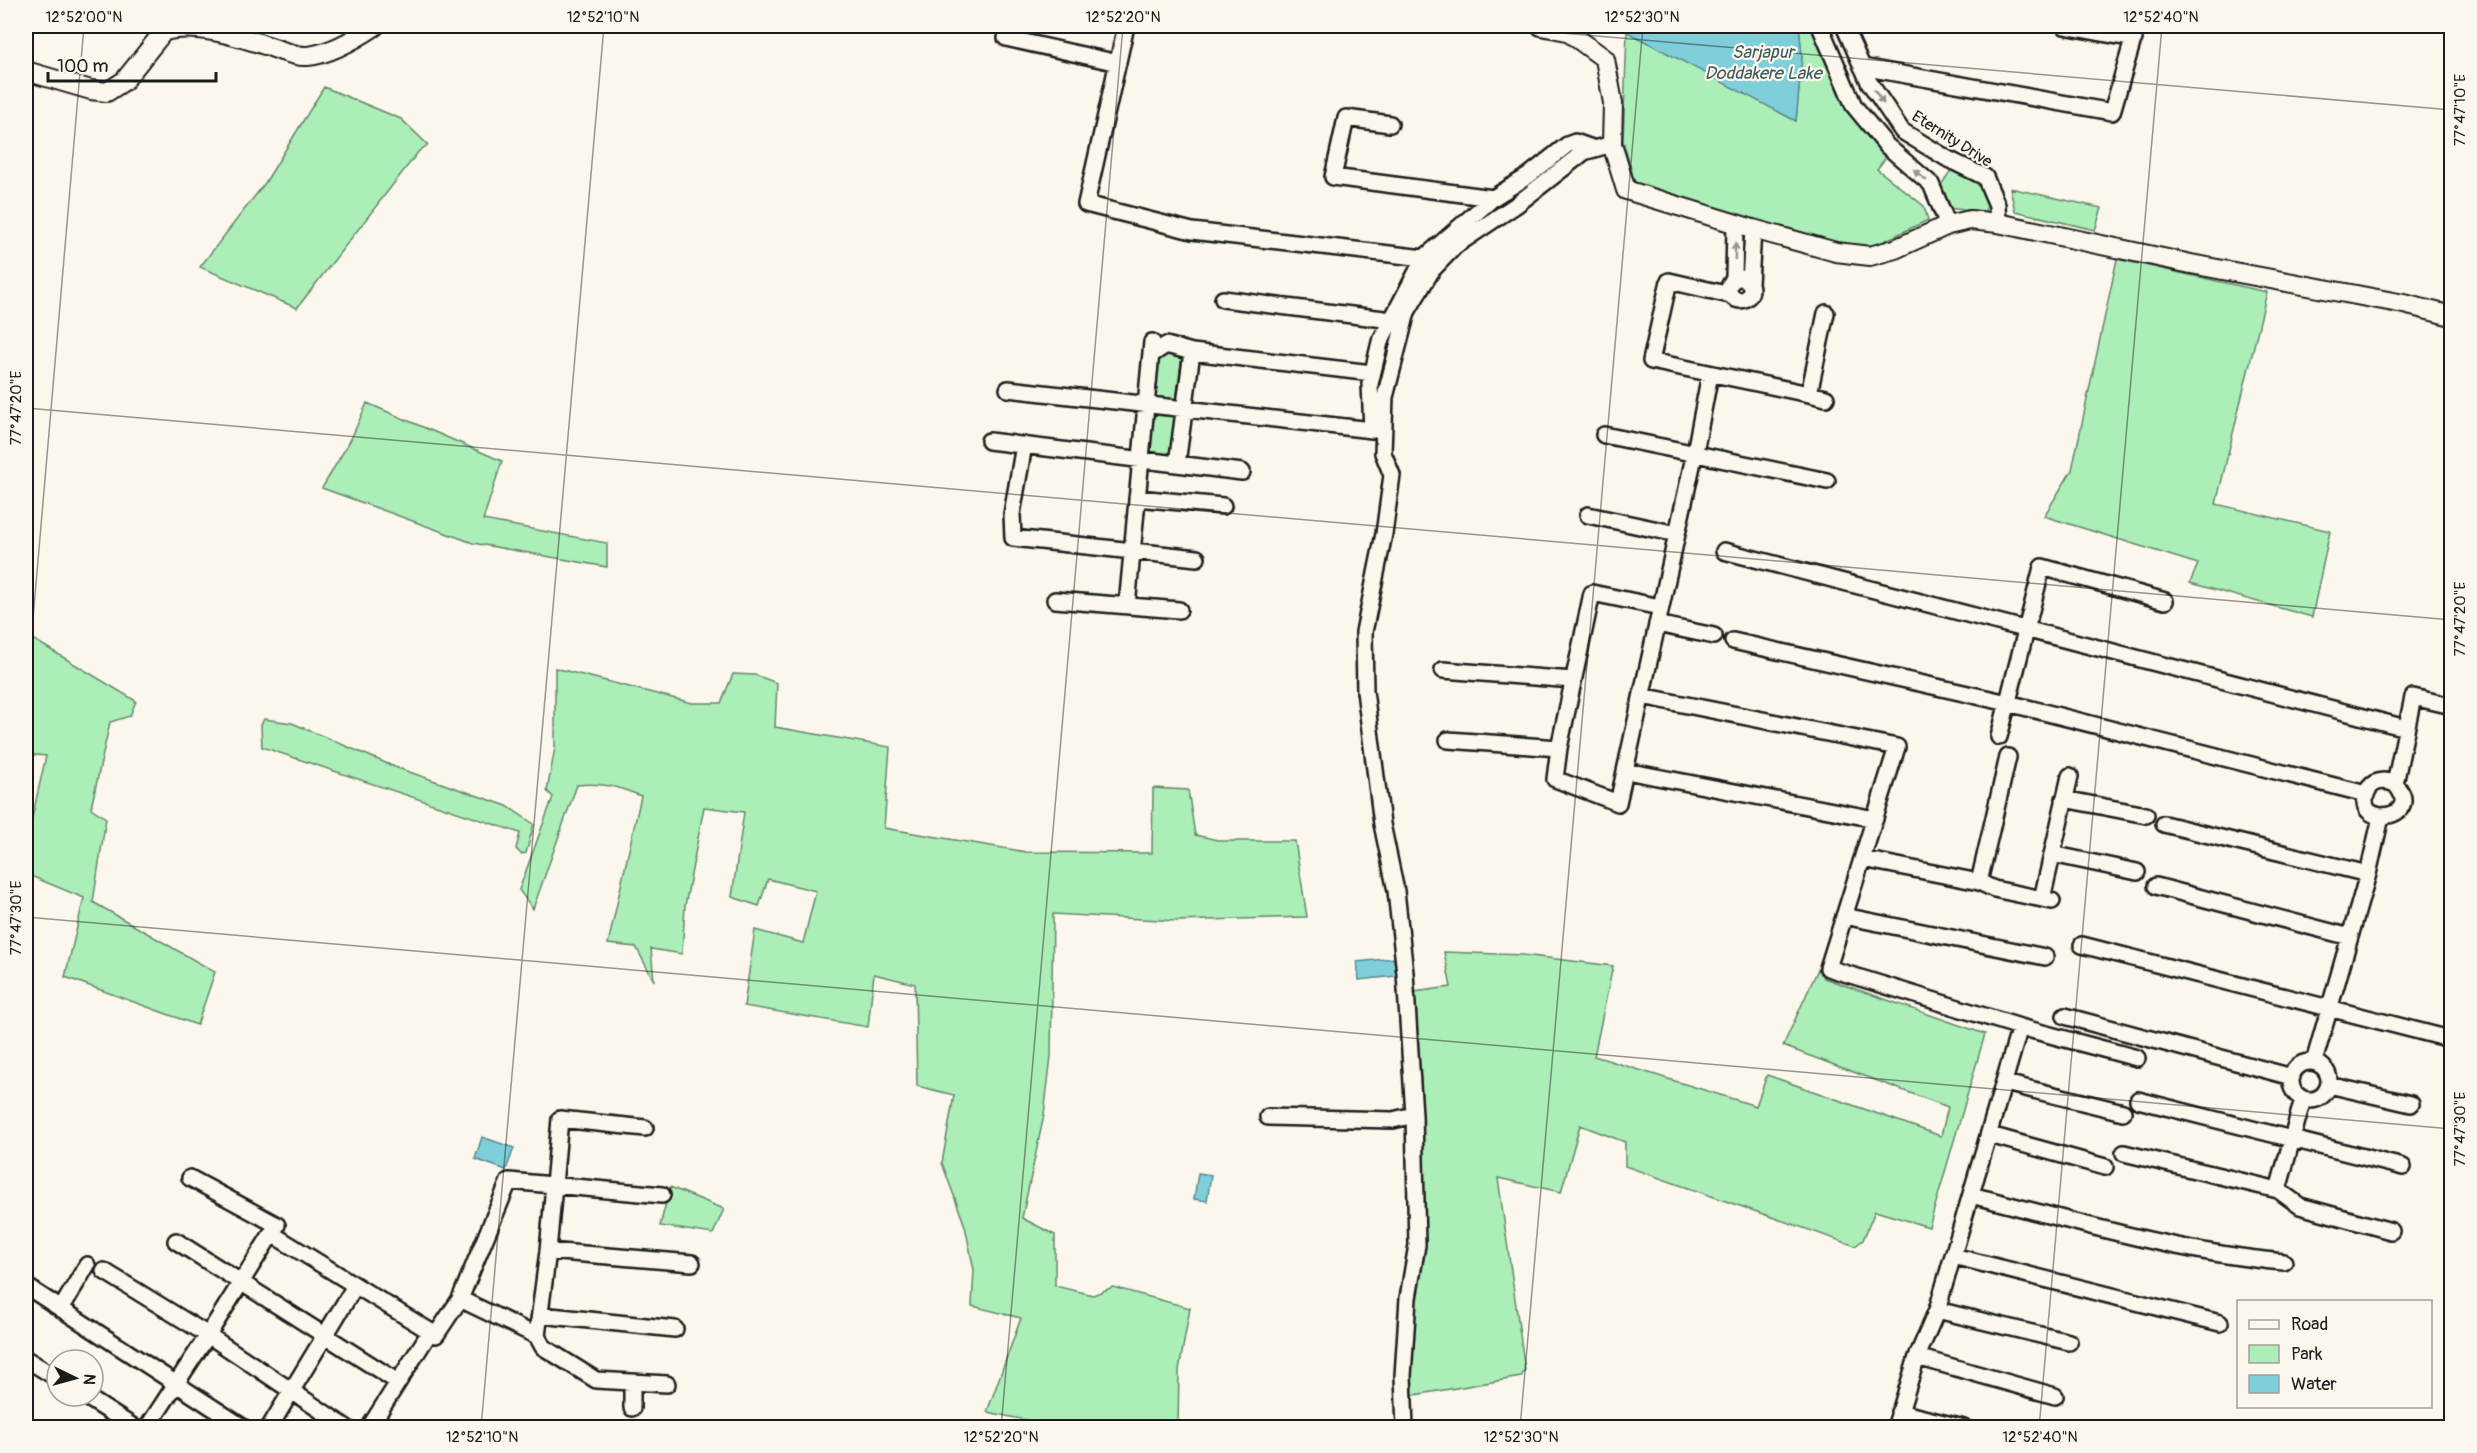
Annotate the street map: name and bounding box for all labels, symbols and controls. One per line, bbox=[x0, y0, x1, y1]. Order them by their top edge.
text: 12°52'00"N bbox=[45, 8, 123, 27]
text: 12°52'10"N bbox=[567, 8, 639, 27]
text: 12°52'20"N bbox=[1085, 8, 1161, 27]
text: 12°52'30"N bbox=[1604, 8, 1680, 27]
text: 12°52'40"N bbox=[2123, 8, 2199, 27]
water label: Sarjapur Doddakere Lake bbox=[1704, 41, 1824, 85]
scale bar bbox=[48, 45, 216, 83]
text: 100 m bbox=[57, 55, 109, 78]
text: 77°47'10"E bbox=[2451, 74, 2470, 146]
one-way arrow bbox=[1873, 89, 1884, 105]
street label: Eternity Drive bbox=[1908, 106, 1996, 172]
one-way arrow bbox=[1913, 169, 1928, 182]
one-way arrow bbox=[1730, 242, 1740, 261]
text: 77°47'20"E bbox=[7, 371, 26, 445]
text: 77°47'20"E bbox=[2451, 582, 2470, 656]
text: 77°47'30"E bbox=[7, 881, 26, 955]
text: 77°47'30"E bbox=[2451, 1092, 2470, 1166]
legend bbox=[2237, 1300, 2432, 1408]
text: Road bbox=[2291, 1313, 2328, 1336]
text: Park bbox=[2291, 1343, 2323, 1366]
north arrow bbox=[45, 1348, 105, 1408]
text: N bbox=[78, 1373, 99, 1386]
text: Water bbox=[2291, 1373, 2337, 1396]
text: 12°52'10"N bbox=[446, 1428, 518, 1447]
text: 12°52'20"N bbox=[963, 1428, 1039, 1447]
text: 12°52'30"N bbox=[1483, 1428, 1559, 1447]
text: 12°52'40"N bbox=[2002, 1428, 2078, 1447]

